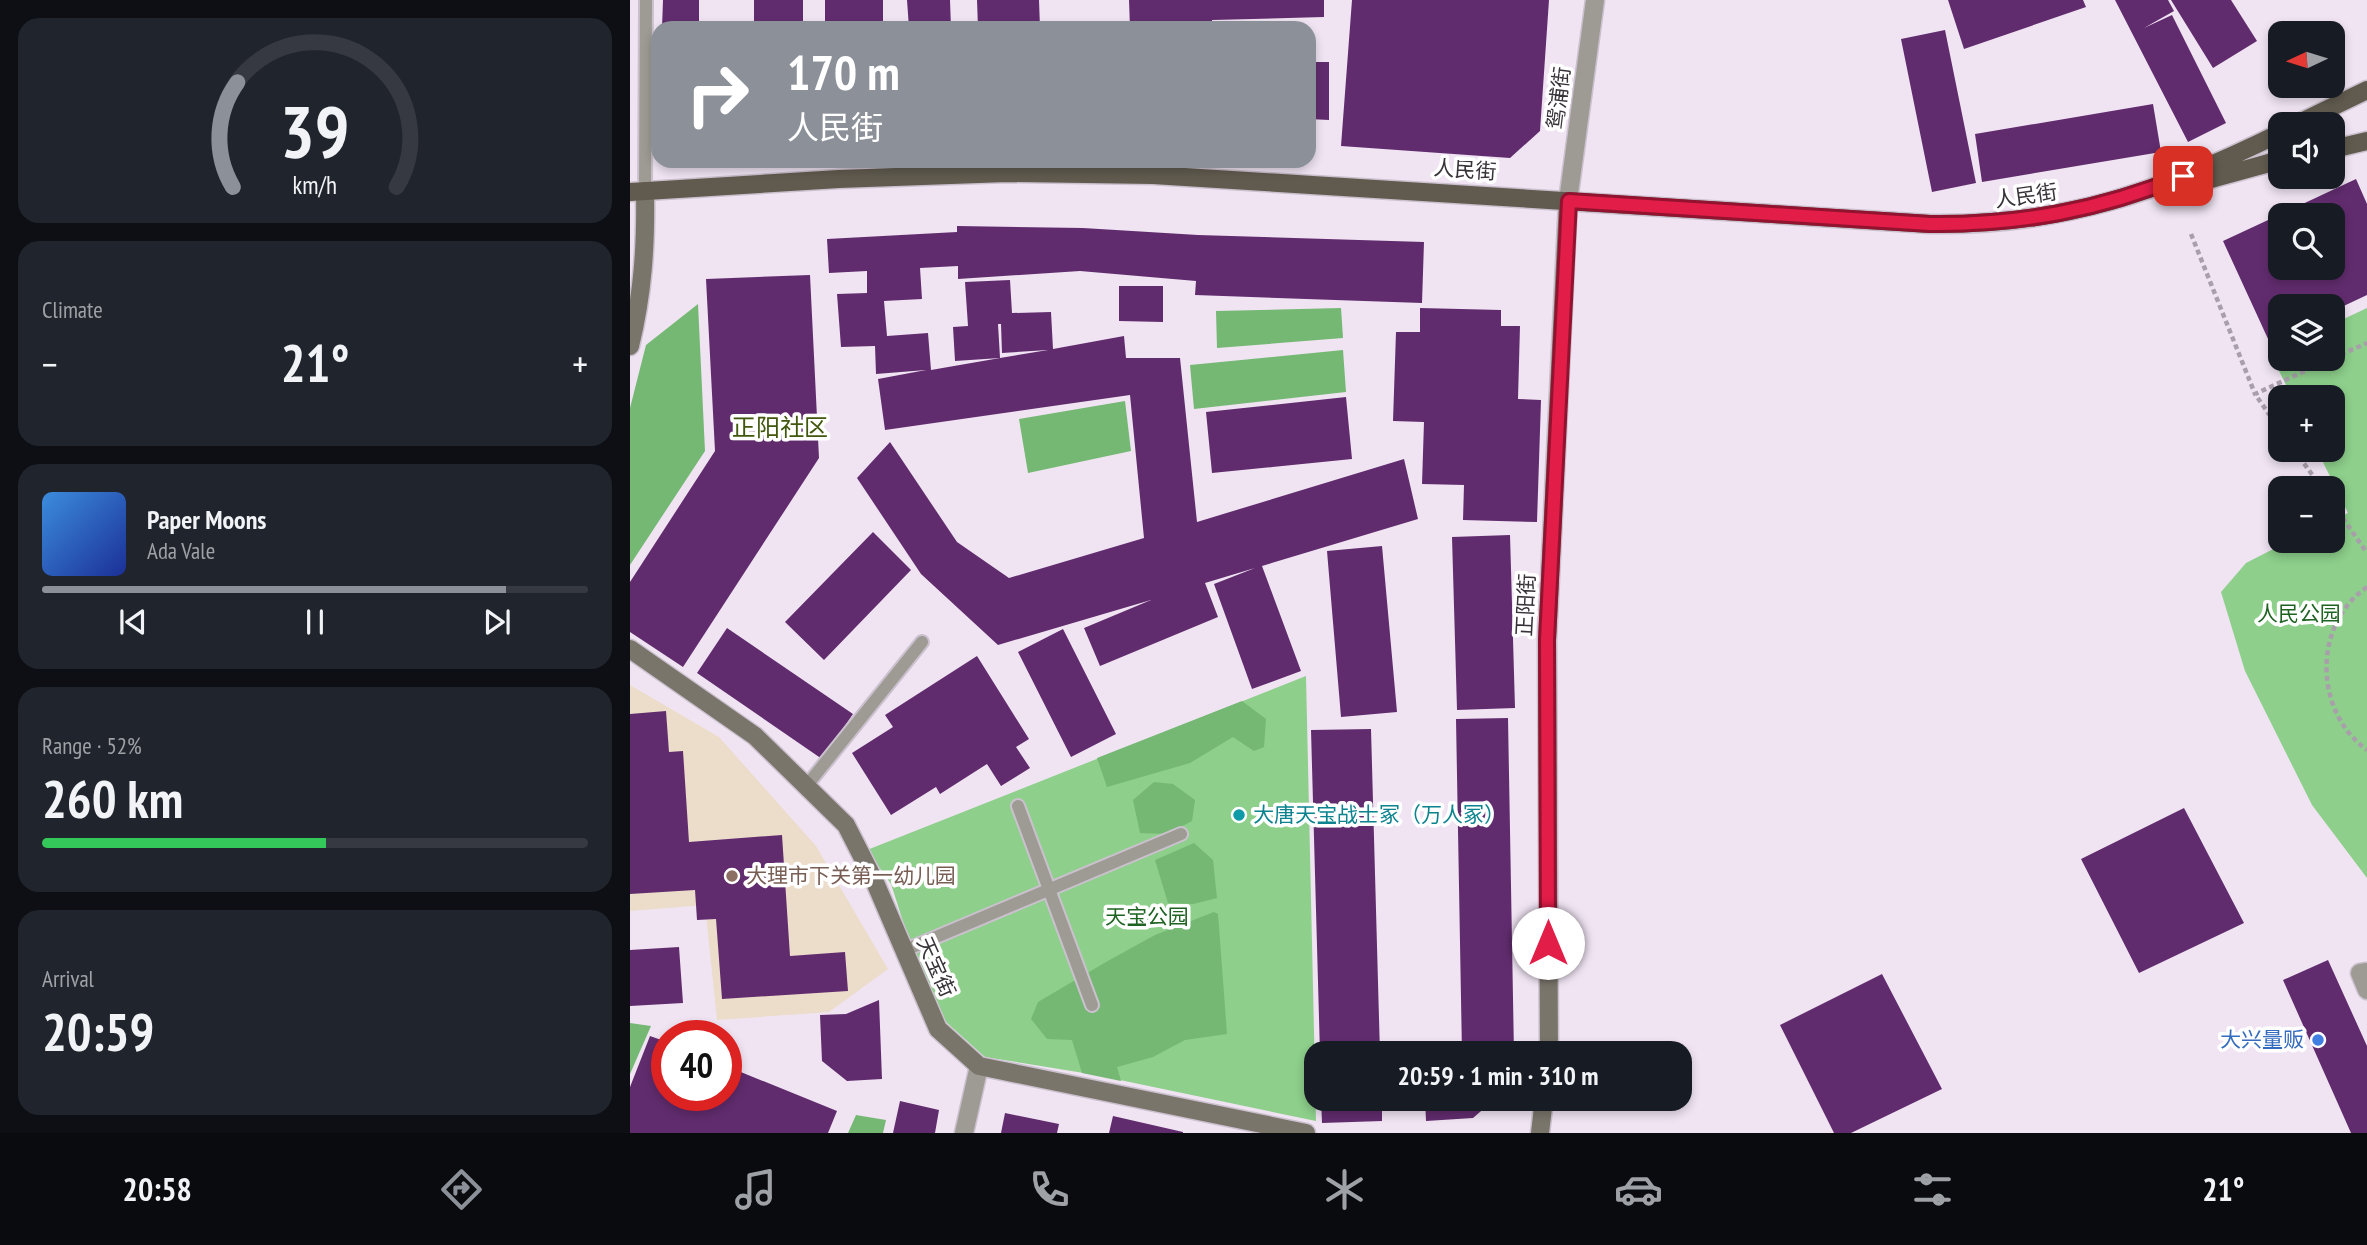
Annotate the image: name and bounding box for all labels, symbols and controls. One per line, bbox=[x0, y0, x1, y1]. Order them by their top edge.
north arrow bbox=[2268, 21, 2345, 98]
map controls bbox=[2268, 21, 2345, 553]
text: 170 m bbox=[787, 40, 900, 104]
icon: right bbox=[672, 49, 763, 140]
street label: 鸳浦街 bbox=[1541, 65, 1576, 131]
text: 39 bbox=[280, 83, 350, 177]
text: 人民街 bbox=[787, 106, 883, 148]
button: sound bbox=[2268, 112, 2345, 189]
pin bbox=[2153, 146, 2213, 206]
street label: 人民街 bbox=[1433, 154, 1497, 185]
icon: arrive bbox=[2164, 157, 2202, 195]
text: km/h bbox=[293, 168, 337, 200]
street label: 人民街 bbox=[1993, 178, 2059, 213]
button: search bbox=[2268, 203, 2345, 280]
button: layers bbox=[2268, 294, 2345, 371]
text: Climate bbox=[42, 295, 103, 324]
text: 21° bbox=[281, 329, 349, 396]
text: − bbox=[42, 339, 58, 388]
text: + bbox=[572, 339, 588, 388]
button: + bbox=[2268, 385, 2345, 462]
district label: 正阳社区 bbox=[732, 412, 828, 443]
button: − bbox=[2268, 476, 2345, 553]
text: Paper Moons bbox=[147, 503, 266, 536]
text: Ada Vale bbox=[147, 536, 215, 565]
street label: 正阳街 bbox=[1510, 573, 1541, 637]
park label: 人民公园 bbox=[2257, 600, 2341, 627]
icon: previous bbox=[114, 603, 152, 641]
icon: pause bbox=[296, 603, 334, 641]
icon: next bbox=[478, 603, 516, 641]
text: Range · 52% bbox=[42, 731, 142, 760]
text: 260 km bbox=[42, 765, 183, 832]
place label: 大唐天宝战士冢（万人冢） bbox=[1253, 801, 1505, 828]
marker: 大唐天宝战士冢（万人冢） bbox=[1231, 807, 1247, 823]
place label: 大理市下关第一幼儿园 bbox=[746, 862, 956, 889]
marker: 大理市下关第一幼儿园 bbox=[724, 868, 740, 884]
park label: 天宝公园 bbox=[1105, 903, 1189, 930]
position arrow bbox=[1511, 906, 1585, 980]
street label: 天宝街 bbox=[911, 933, 962, 1001]
text: Arrival bbox=[42, 964, 94, 993]
text: 20:59 bbox=[42, 998, 154, 1065]
speed limit sign: 40 bbox=[651, 1020, 742, 1111]
place label: 大兴量贩 bbox=[2220, 1026, 2304, 1053]
marker: 大兴量贩 bbox=[2310, 1032, 2326, 1048]
text: 20:59 · 1 min · 310 m bbox=[1398, 1059, 1598, 1092]
icon: directions bbox=[437, 1165, 486, 1214]
icon: music bbox=[731, 1165, 780, 1214]
icon: phone bbox=[1025, 1165, 1074, 1214]
icon: climate bbox=[1320, 1165, 1369, 1214]
icon: car bbox=[1614, 1165, 1663, 1214]
icon: filters bbox=[1908, 1165, 1957, 1214]
text: 20:58 bbox=[123, 1168, 192, 1210]
text: 21° bbox=[2202, 1168, 2244, 1210]

